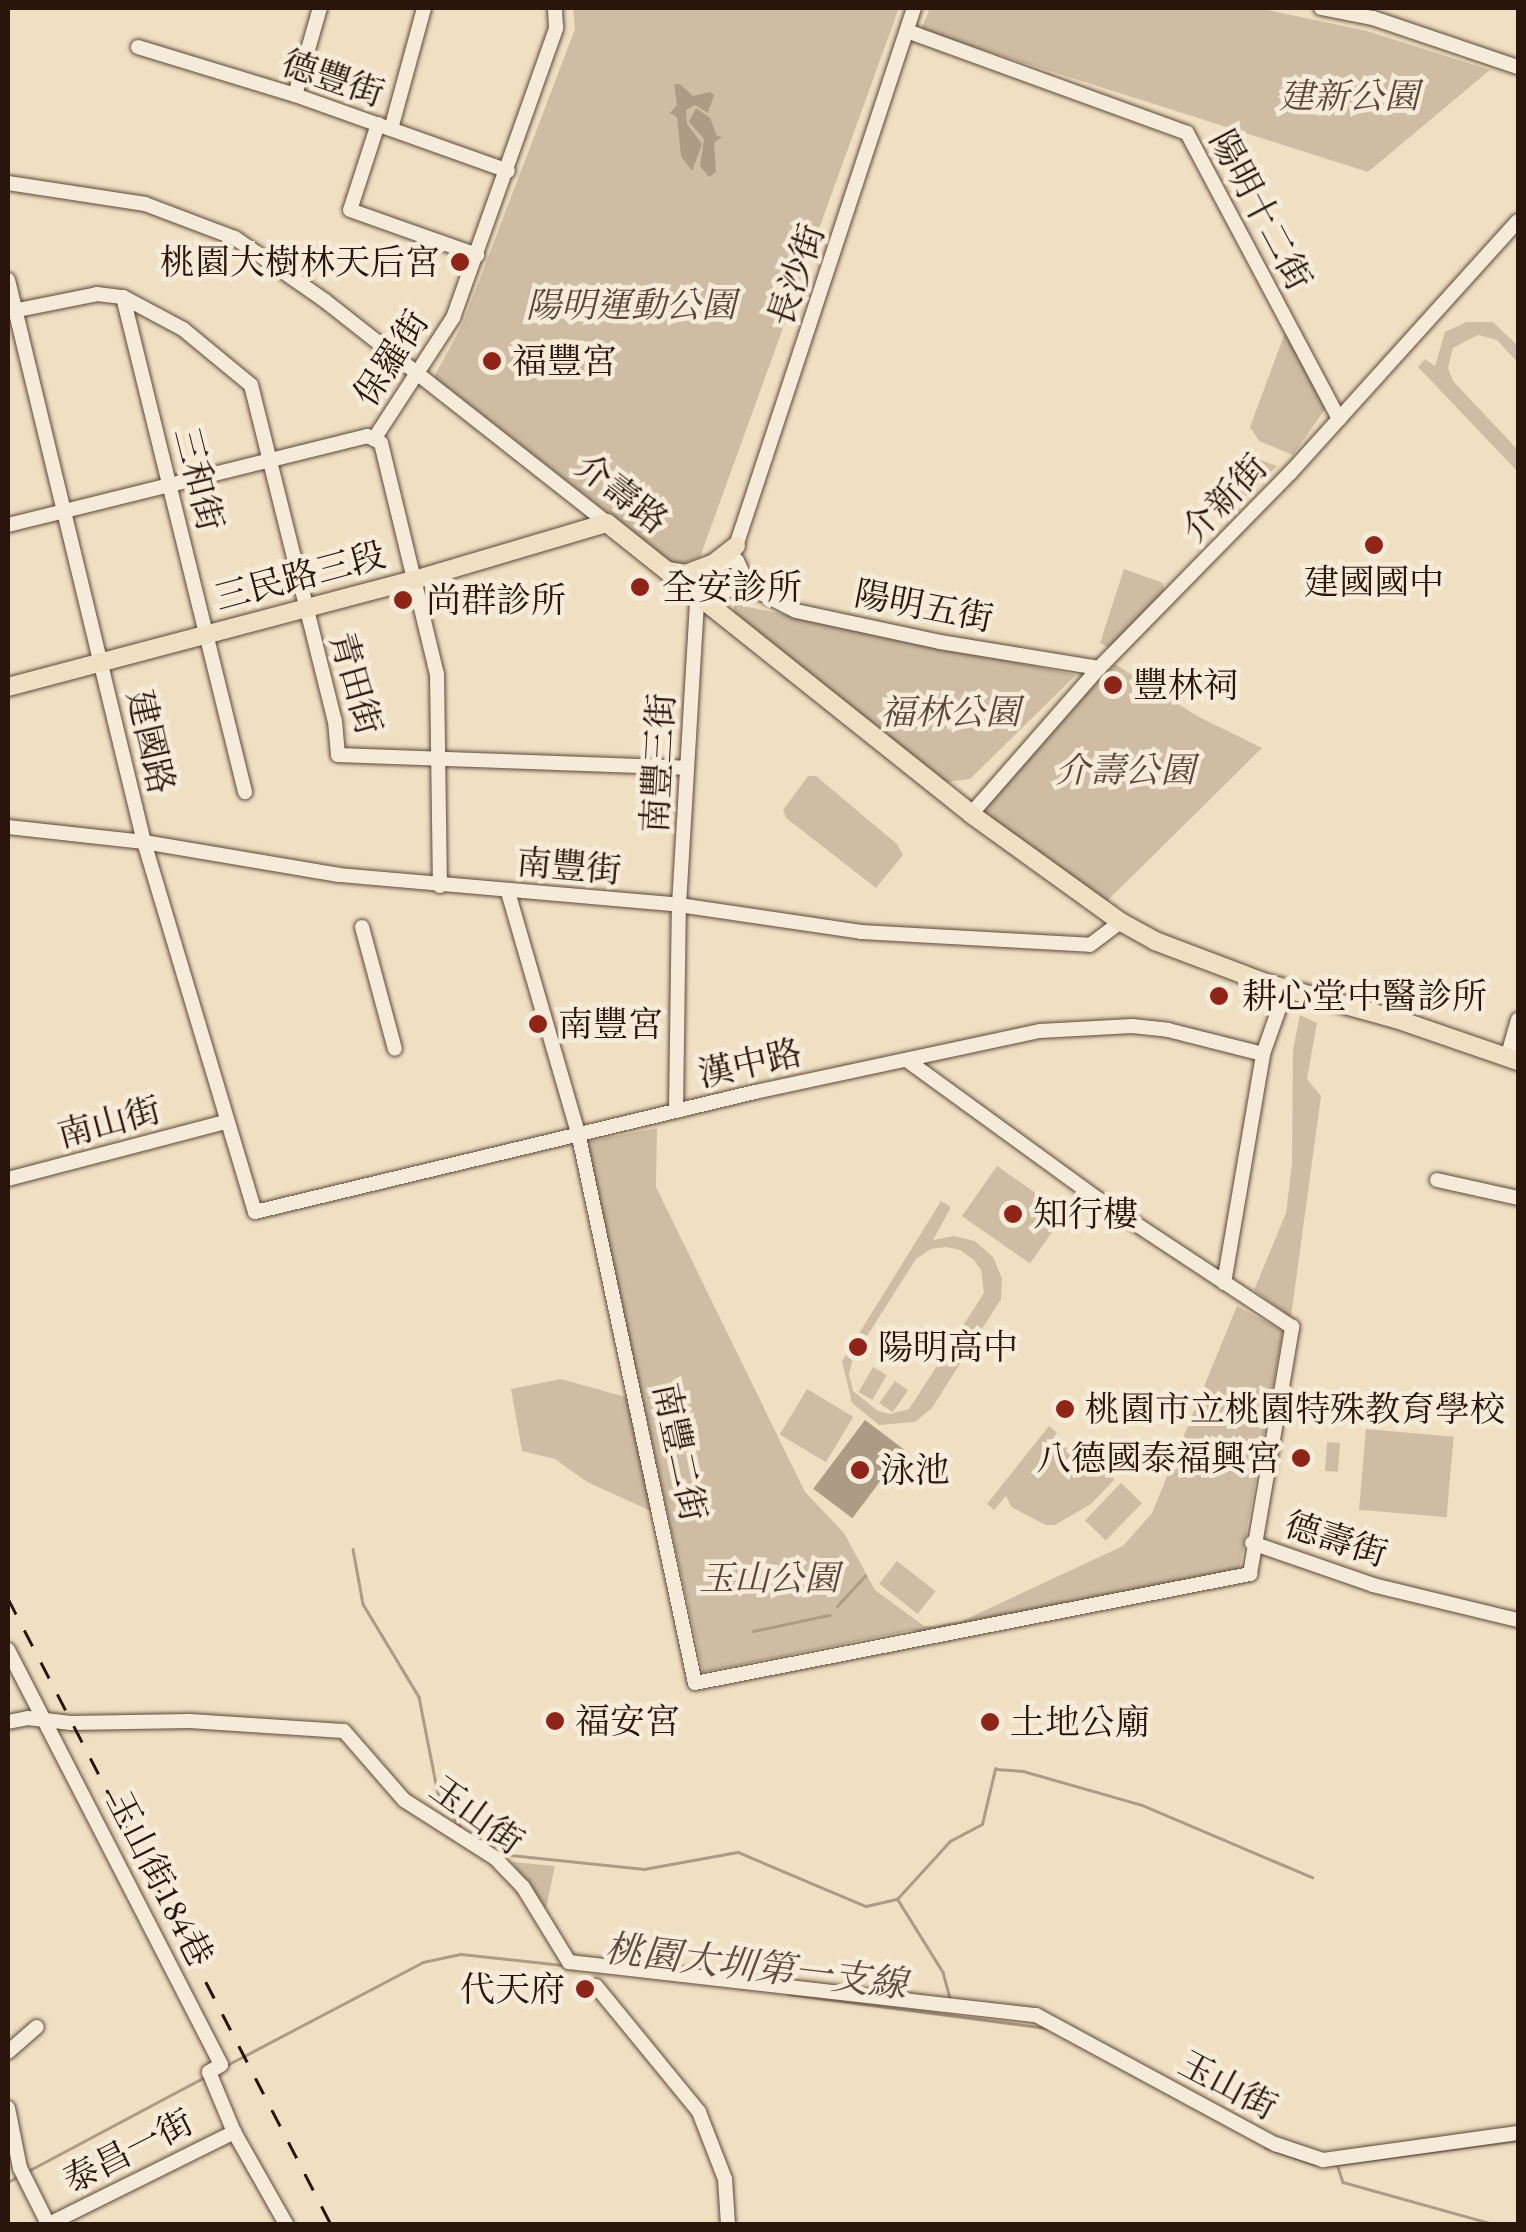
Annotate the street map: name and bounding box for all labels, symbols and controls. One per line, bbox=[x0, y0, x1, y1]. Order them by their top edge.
street label: 德豐街 bbox=[277, 41, 389, 115]
park label: 建新公園 bbox=[1279, 75, 1419, 117]
street label: 陽明十二街 bbox=[1201, 123, 1321, 297]
street label: 長沙街 bbox=[759, 219, 833, 331]
place label: 桃園大樹林天后宮 bbox=[160, 241, 440, 283]
marker: 桃園大樹林天后宮 bbox=[449, 251, 471, 273]
park label: 陽明運動公園 bbox=[526, 284, 736, 326]
street label: 保羅街 bbox=[345, 303, 437, 413]
place label: 福豐宮 bbox=[512, 340, 617, 382]
marker: 福豐宮 bbox=[481, 350, 503, 372]
street label: 三和街 bbox=[166, 423, 232, 535]
street label: 介壽路 bbox=[568, 444, 676, 542]
street label: 介新街 bbox=[1172, 446, 1276, 550]
street label: 三民路三段 bbox=[210, 533, 390, 619]
marker: 建國國中 bbox=[1363, 534, 1385, 556]
place label: 建國國中 bbox=[1304, 561, 1444, 603]
place label: 全安診所 bbox=[662, 566, 802, 608]
street label: 陽明五街 bbox=[851, 572, 997, 640]
marker: 全安診所 bbox=[627, 574, 653, 600]
place label: 尚群診所 bbox=[426, 579, 566, 621]
marker: 尚群診所 bbox=[390, 587, 416, 613]
street label: 青田街 bbox=[321, 627, 391, 739]
place label: 豐林祠 bbox=[1133, 664, 1238, 706]
marker: 豐林祠 bbox=[1102, 674, 1124, 696]
street label: 建國路 bbox=[119, 686, 183, 798]
park label: 福林公園 bbox=[880, 691, 1020, 733]
street label: 南豐三街 bbox=[633, 692, 683, 834]
park label: 介壽公園 bbox=[1055, 749, 1195, 791]
street label: 南豐街 bbox=[515, 841, 623, 891]
place label: 耕心堂中醫診所 bbox=[1242, 975, 1487, 1017]
marker: 耕心堂中醫診所 bbox=[1206, 983, 1232, 1009]
place label: 南豐宮 bbox=[558, 1003, 663, 1045]
marker: 南豐宮 bbox=[527, 1013, 549, 1035]
street label: 漢中路 bbox=[694, 1031, 806, 1095]
street label: 南山街 bbox=[53, 1088, 165, 1156]
place label: 知行樓 bbox=[1033, 1193, 1138, 1235]
marker: 知行樓 bbox=[1002, 1203, 1024, 1225]
place label: 陽明高中 bbox=[878, 1326, 1018, 1368]
marker: 陽明高中 bbox=[847, 1336, 869, 1358]
street label: 南豐二街 bbox=[645, 1379, 715, 1525]
place label: 桃園市立桃園特殊教育學校 bbox=[1085, 1388, 1505, 1430]
marker: 桃園市立桃園特殊教育學校 bbox=[1054, 1398, 1076, 1420]
place label: 八德國泰福興宮 bbox=[1036, 1437, 1281, 1479]
marker: 八德國泰福興宮 bbox=[1290, 1447, 1312, 1469]
place label: 泳池 bbox=[880, 1449, 950, 1491]
marker: 泳池 bbox=[849, 1459, 871, 1481]
street label: 德壽街 bbox=[1280, 1503, 1392, 1575]
park label: 玉山公園 bbox=[699, 1557, 839, 1599]
place label: 福安宮 bbox=[575, 1700, 680, 1742]
place label: 土地公廟 bbox=[1010, 1701, 1150, 1743]
marker: 福安宮 bbox=[544, 1710, 566, 1732]
marker: 土地公廟 bbox=[979, 1711, 1001, 1733]
street label: 玉山街 bbox=[422, 1767, 532, 1863]
street label: 玉山街184巷 bbox=[98, 1785, 222, 1973]
water label: 桃園大圳第一支線 bbox=[602, 1925, 910, 2007]
place label: 代天府 bbox=[460, 1968, 565, 2010]
marker: 代天府 bbox=[574, 1978, 596, 2000]
street label: 玉山街 bbox=[1172, 2042, 1284, 2128]
street label: 泰昌一街 bbox=[56, 2101, 200, 2201]

